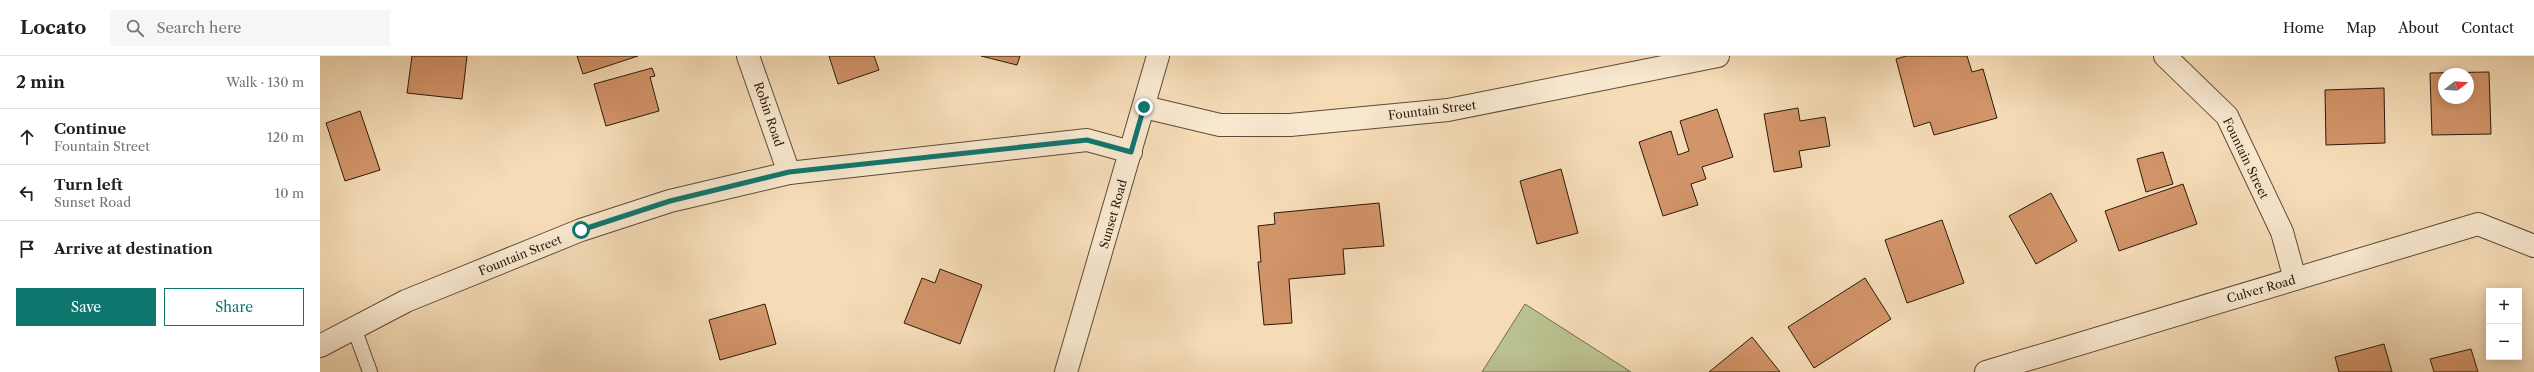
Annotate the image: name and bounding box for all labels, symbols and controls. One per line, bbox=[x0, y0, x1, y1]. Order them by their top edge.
search box bbox=[110, 10, 390, 46]
text: Locato bbox=[20, 16, 86, 39]
icon: search bbox=[124, 17, 146, 39]
text: Search here bbox=[156, 18, 241, 37]
text: Home bbox=[2283, 19, 2324, 37]
text: Map bbox=[2346, 19, 2376, 37]
text: About bbox=[2398, 19, 2439, 37]
text: Contact bbox=[2461, 19, 2514, 37]
north arrow bbox=[2438, 68, 2474, 104]
text: 2 min bbox=[16, 72, 65, 92]
text: Walk · 130 m bbox=[226, 74, 304, 90]
street label: Robin Road bbox=[751, 80, 787, 149]
street label: Fountain Street bbox=[1387, 97, 1478, 123]
route end bbox=[1135, 98, 1153, 116]
street label: Fountain Street bbox=[2220, 115, 2272, 202]
text: Continue bbox=[54, 119, 126, 138]
icon: ahead bbox=[16, 126, 38, 148]
text: 120 m bbox=[267, 129, 304, 145]
text: Fountain Street bbox=[54, 138, 150, 154]
text: Turn left bbox=[54, 175, 123, 194]
street label: Sunset Road bbox=[1096, 177, 1130, 250]
icon: left bbox=[16, 182, 38, 204]
text: 10 m bbox=[275, 185, 304, 201]
text: Sunset Road bbox=[54, 194, 131, 210]
route start bbox=[572, 221, 590, 239]
street label: Fountain Street bbox=[476, 231, 565, 279]
icon: arrive bbox=[16, 238, 38, 260]
text: Arrive at destination bbox=[54, 239, 213, 258]
street label: Culver Road bbox=[2225, 272, 2298, 306]
button: Save bbox=[16, 288, 156, 326]
button: Share bbox=[164, 288, 304, 326]
map controls bbox=[2486, 288, 2522, 360]
button: + bbox=[2486, 288, 2522, 324]
button: − bbox=[2486, 324, 2522, 360]

